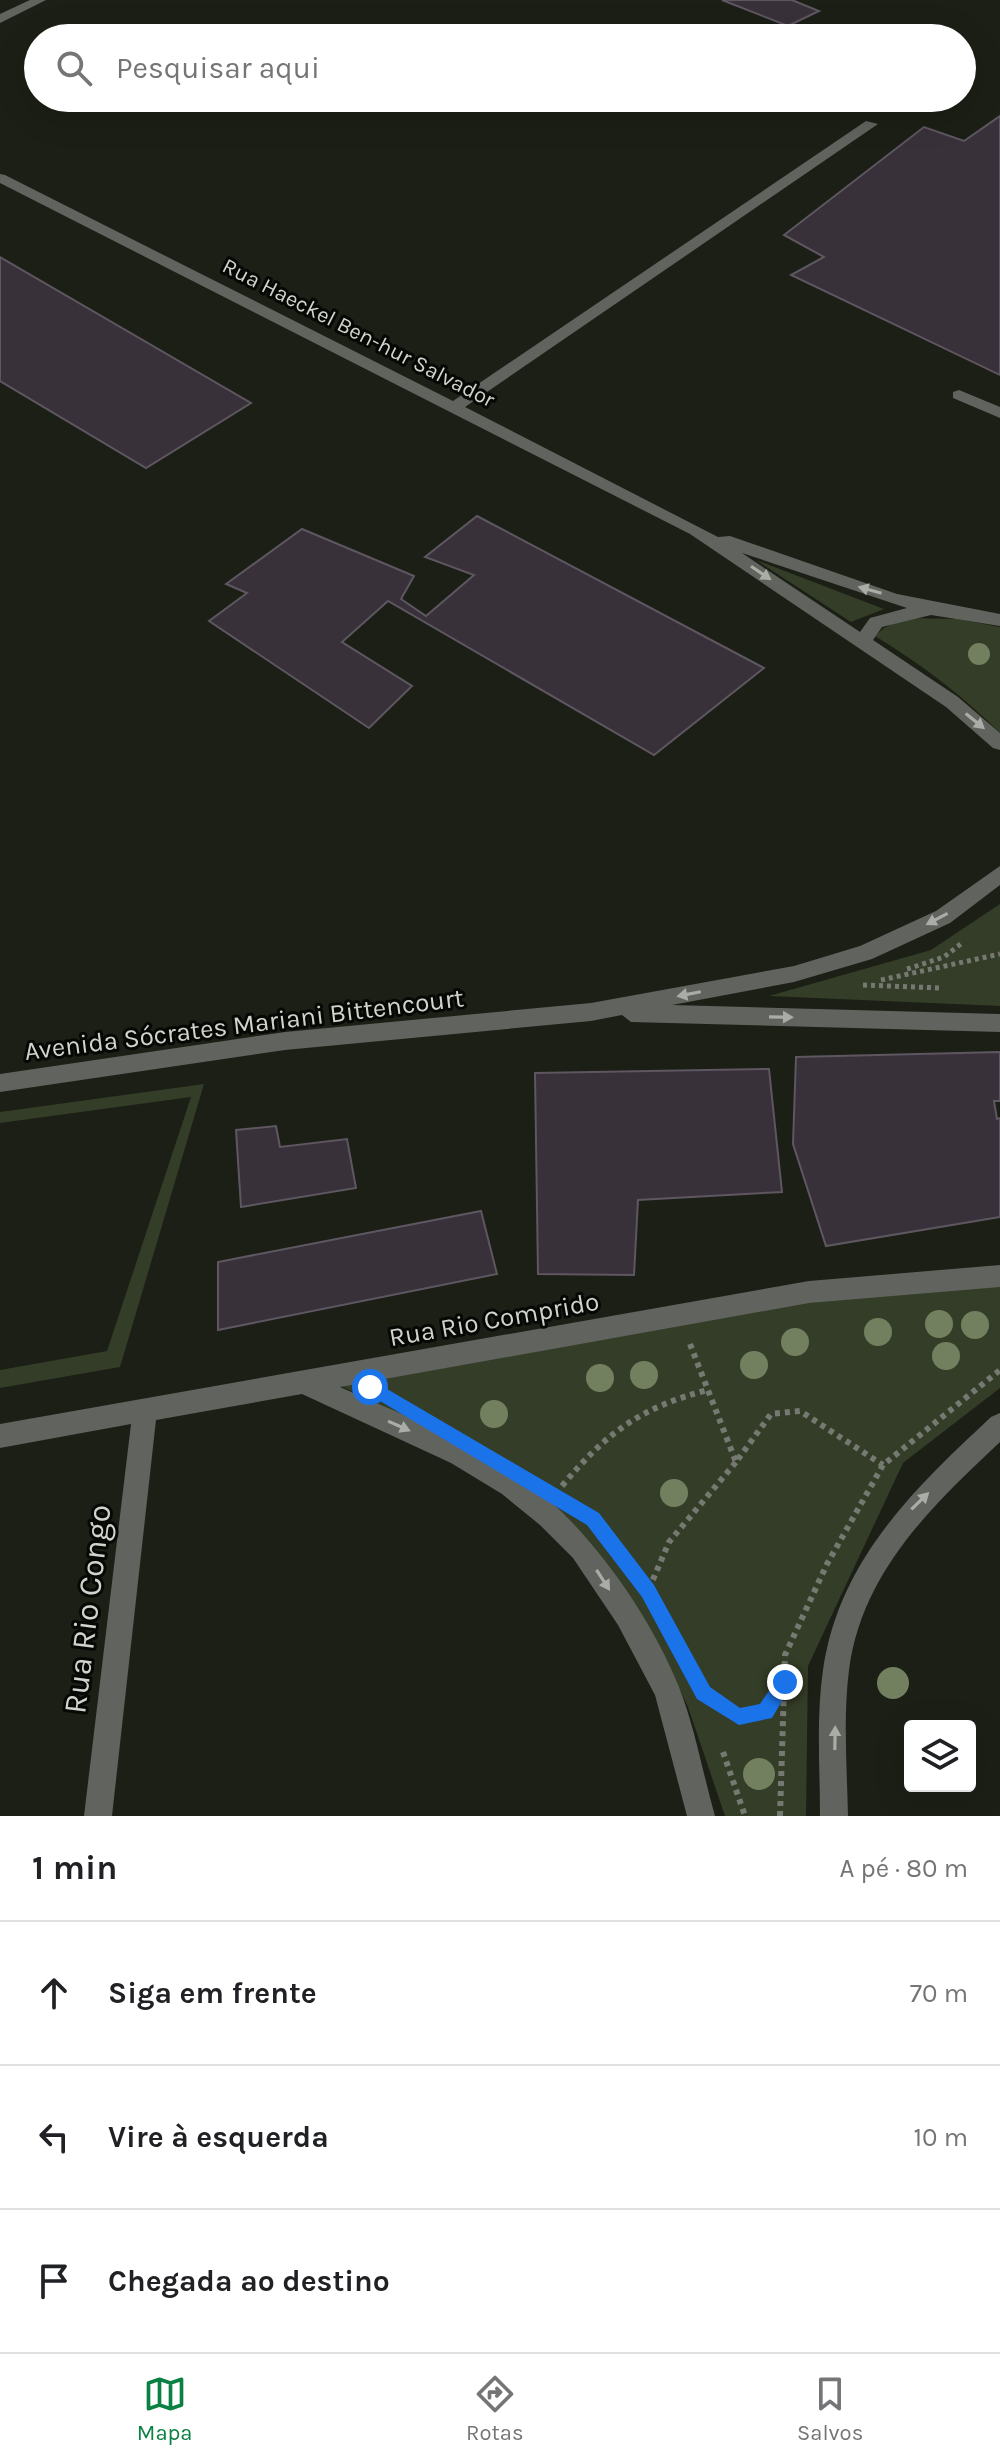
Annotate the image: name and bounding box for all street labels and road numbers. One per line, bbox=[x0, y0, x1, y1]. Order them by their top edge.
street label: Rua Haeckel Ben-hur Salvador bbox=[218, 253, 499, 413]
street label: Avenida Sócrates Mariani Bittencourt bbox=[23, 982, 466, 1067]
street label: Rua Rio Comprido bbox=[387, 1286, 601, 1353]
street label: Rua Rio Congo bbox=[56, 1502, 119, 1716]

